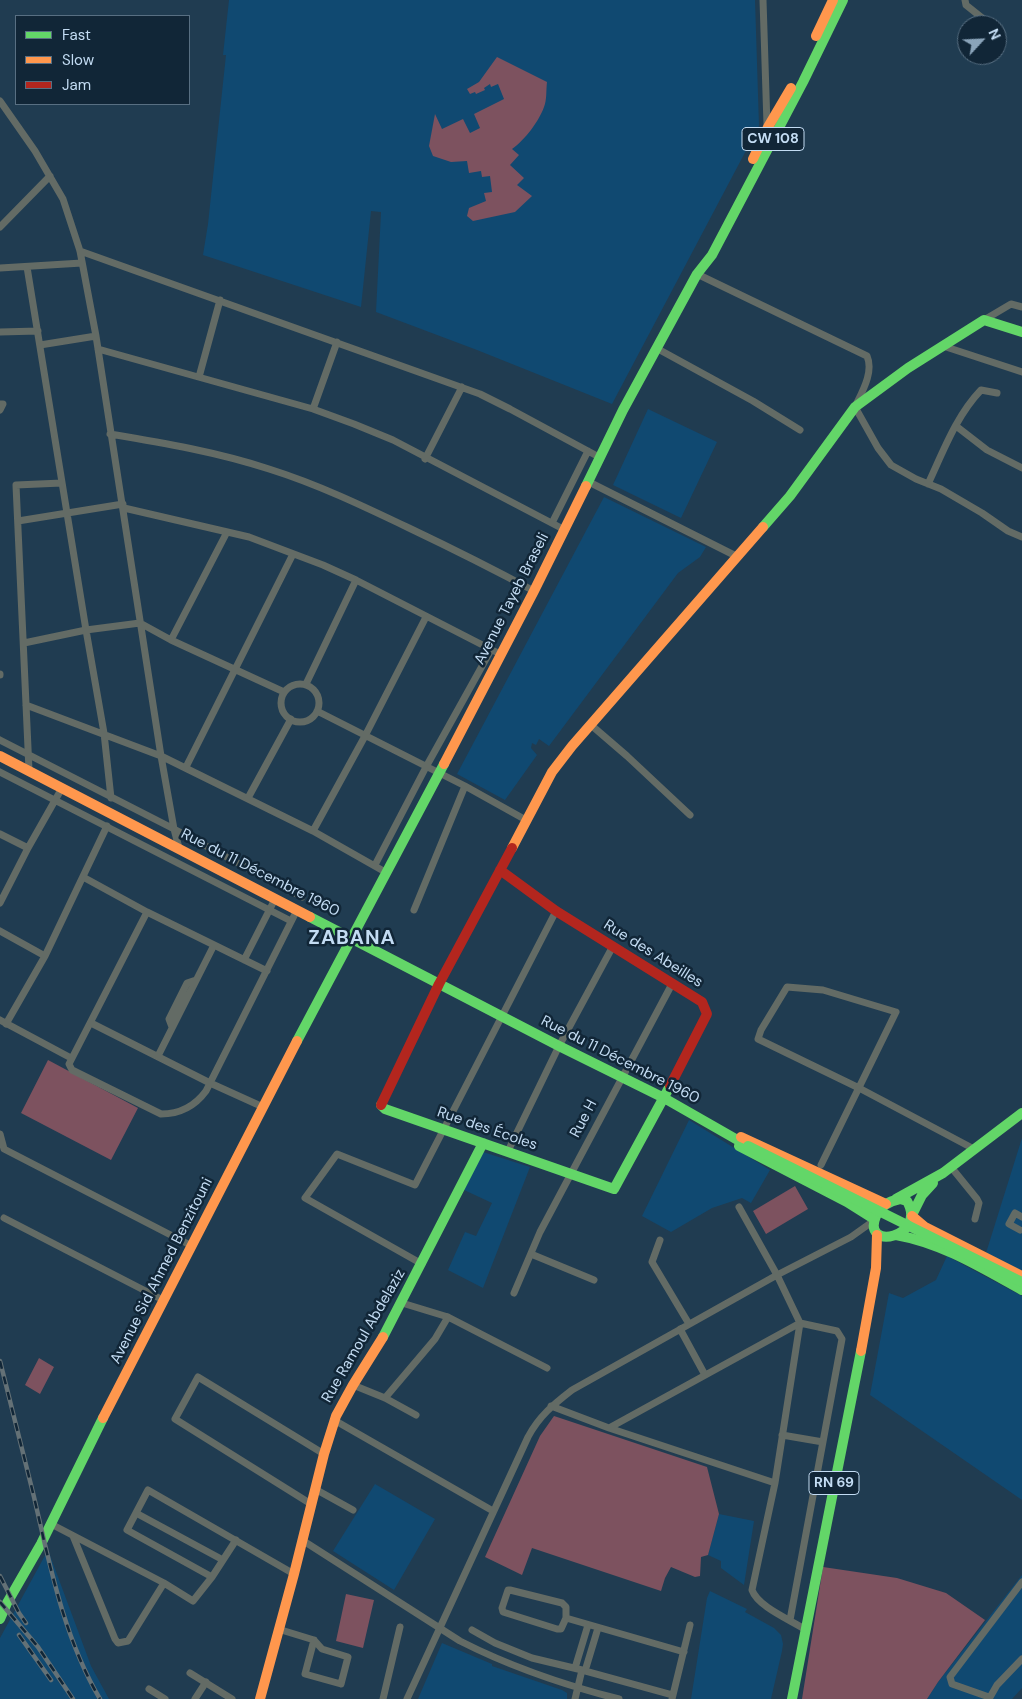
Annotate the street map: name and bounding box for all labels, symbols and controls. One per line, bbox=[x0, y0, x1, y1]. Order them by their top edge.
legend bbox=[15, 15, 190, 105]
north arrow bbox=[957, 15, 1007, 65]
text: Fast bbox=[62, 25, 91, 45]
text: N bbox=[984, 26, 1005, 43]
text: Slow bbox=[62, 50, 94, 70]
text: Jam bbox=[62, 75, 91, 95]
road number: CW 108 bbox=[742, 128, 804, 150]
street label: Avenue Tayeb Braseli bbox=[471, 530, 553, 668]
street label: Rue du 11 Décembre 1960 bbox=[178, 825, 342, 921]
street label: Rue des Abeilles bbox=[600, 916, 706, 992]
district label: ZABANA bbox=[308, 927, 396, 951]
street label: Rue du 11 Décembre 1960 bbox=[538, 1012, 702, 1108]
street label: Rue H bbox=[567, 1097, 601, 1141]
street label: Rue des Écoles bbox=[435, 1103, 539, 1155]
street label: Avenue Sid Ahmed Benzitouni bbox=[107, 1175, 217, 1367]
street label: Rue Ramoul Abdelaziz bbox=[318, 1266, 410, 1406]
road number: RN 69 bbox=[809, 1472, 859, 1495]

